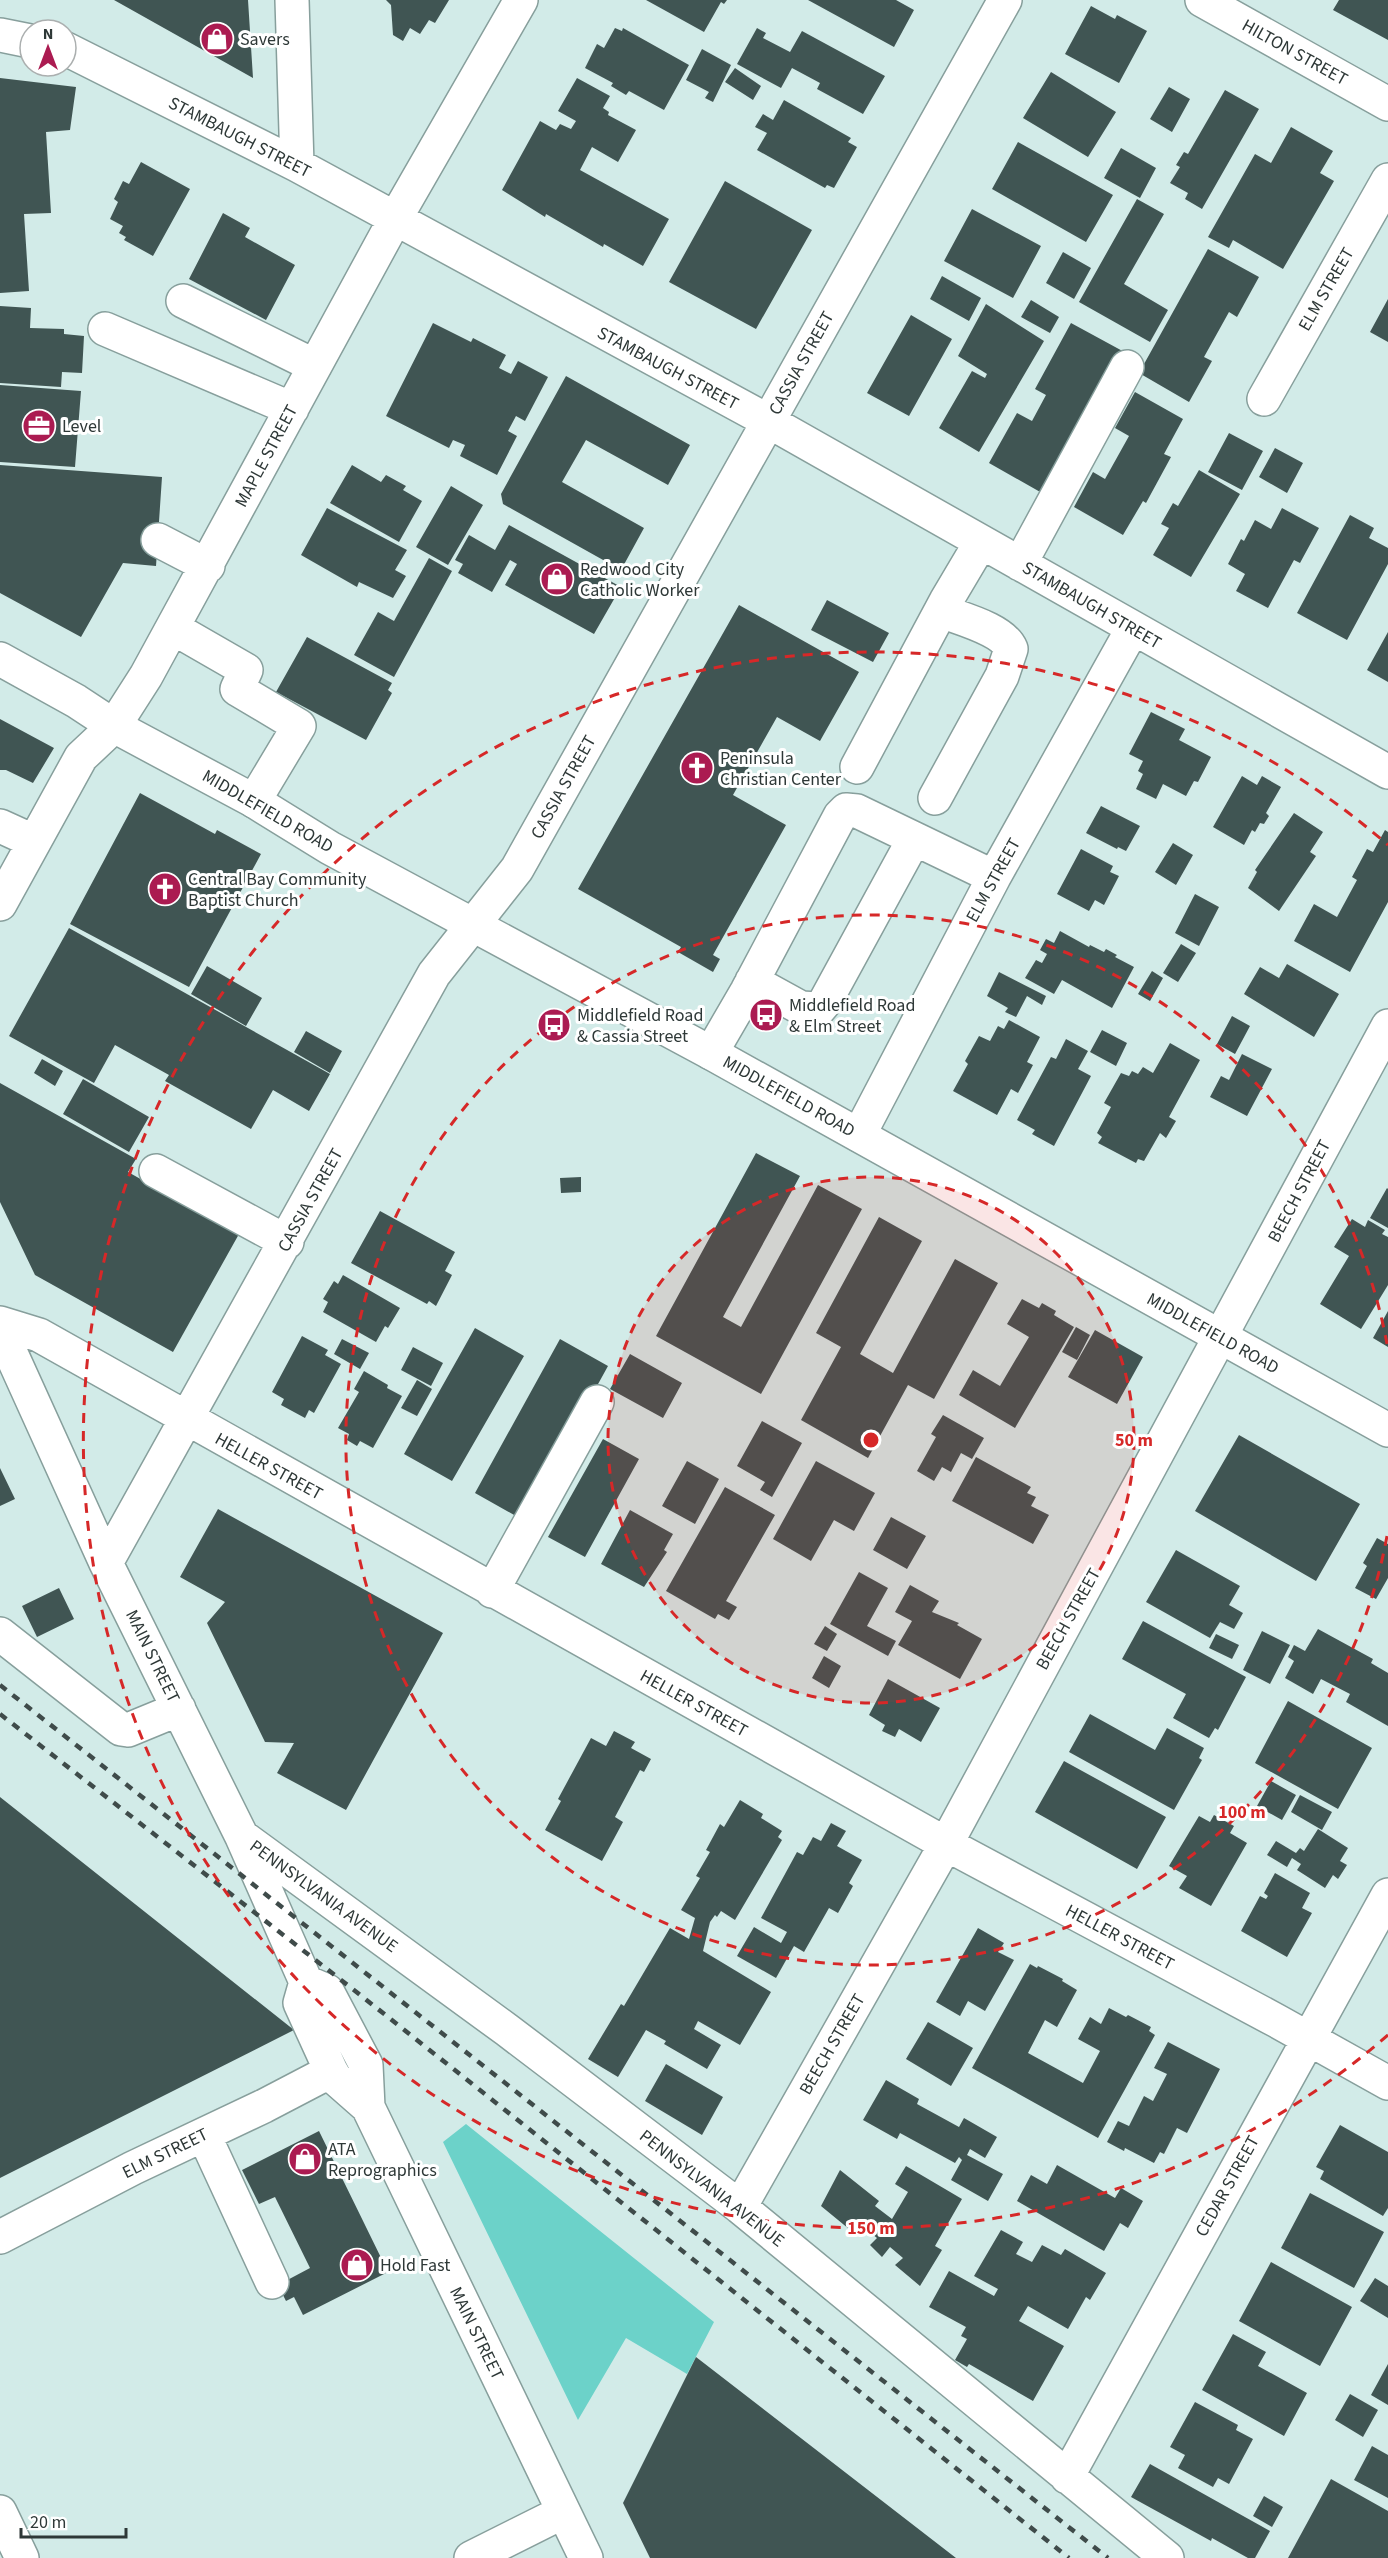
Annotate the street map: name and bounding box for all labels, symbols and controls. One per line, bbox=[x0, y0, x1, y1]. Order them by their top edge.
street label: HILTON STREET bbox=[1237, 13, 1352, 92]
north arrow bbox=[18, 18, 78, 78]
shop icon: Savers bbox=[199, 21, 235, 57]
text: N bbox=[43, 23, 53, 45]
place label: Savers bbox=[240, 27, 290, 52]
street label: STAMBAUGH STREET bbox=[164, 91, 316, 184]
street label: ELM STREET bbox=[1292, 243, 1361, 336]
street label: CASSIA STREET bbox=[763, 307, 840, 420]
street label: STAMBAUGH STREET bbox=[593, 321, 743, 416]
street label: MAPLE STREET bbox=[229, 400, 304, 512]
office icon: Level bbox=[21, 408, 57, 444]
place label: Level bbox=[62, 414, 101, 439]
street label: STAMBAUGH STREET bbox=[1018, 555, 1166, 656]
place label: Redwood City Catholic Worker bbox=[580, 557, 700, 603]
shop icon: Redwood City Catholic Worker bbox=[539, 561, 575, 597]
street label: CASSIA STREET bbox=[525, 731, 602, 844]
place label: Peninsula Christian Center bbox=[720, 746, 842, 792]
church icon: Peninsula Christian Center bbox=[679, 750, 715, 786]
street label: MIDDLEFIELD ROAD bbox=[198, 764, 338, 859]
street label: ELM STREET bbox=[960, 833, 1027, 927]
place label: Central Bay Community Baptist Church bbox=[188, 867, 367, 913]
church icon: Central Bay Community Baptist Church bbox=[147, 871, 183, 907]
place label: Middlefield Road & Elm Street bbox=[789, 993, 915, 1039]
bus stop icon: Middlefield Road & Elm Street bbox=[748, 997, 784, 1033]
place label: Middlefield Road & Cassia Street bbox=[577, 1003, 703, 1049]
bus stop icon: Middlefield Road & Cassia Street bbox=[536, 1007, 572, 1043]
street label: MIDDLEFIELD ROAD bbox=[718, 1050, 859, 1143]
street label: BEECH STREET bbox=[1262, 1135, 1337, 1247]
street label: CASSIA STREET bbox=[272, 1144, 349, 1257]
street label: MIDDLEFIELD ROAD bbox=[1142, 1287, 1283, 1380]
street label: HELLER STREET bbox=[210, 1426, 328, 1507]
text: 50 m bbox=[1115, 1428, 1153, 1453]
centre of rings bbox=[861, 1430, 881, 1450]
street label: BEECH STREET bbox=[1030, 1563, 1107, 1675]
street label: MAIN STREET bbox=[119, 1606, 186, 1707]
street label: HELLER STREET bbox=[635, 1663, 753, 1744]
text: 100 m bbox=[1218, 1800, 1266, 1825]
street label: PENNSYLVANIA AVENUE bbox=[244, 1834, 403, 1959]
street label: HELLER STREET bbox=[1061, 1898, 1179, 1977]
street label: BEECH STREET bbox=[793, 1989, 872, 2099]
street label: ELM STREET bbox=[118, 2122, 213, 2185]
street label: PENNSYLVANIA AVENUE bbox=[634, 2124, 789, 2253]
street label: CEDAR STREET bbox=[1189, 2131, 1266, 2241]
place label: ATA Reprographics bbox=[328, 2137, 437, 2183]
shop icon: ATA Reprographics bbox=[287, 2141, 323, 2177]
text: 150 m bbox=[847, 2216, 895, 2241]
shop icon: Hold Fast bbox=[339, 2247, 375, 2283]
place label: Hold Fast bbox=[380, 2253, 450, 2278]
street label: MAIN STREET bbox=[443, 2283, 510, 2384]
scale bar bbox=[21, 2501, 126, 2539]
text: 20 m bbox=[30, 2510, 66, 2535]

